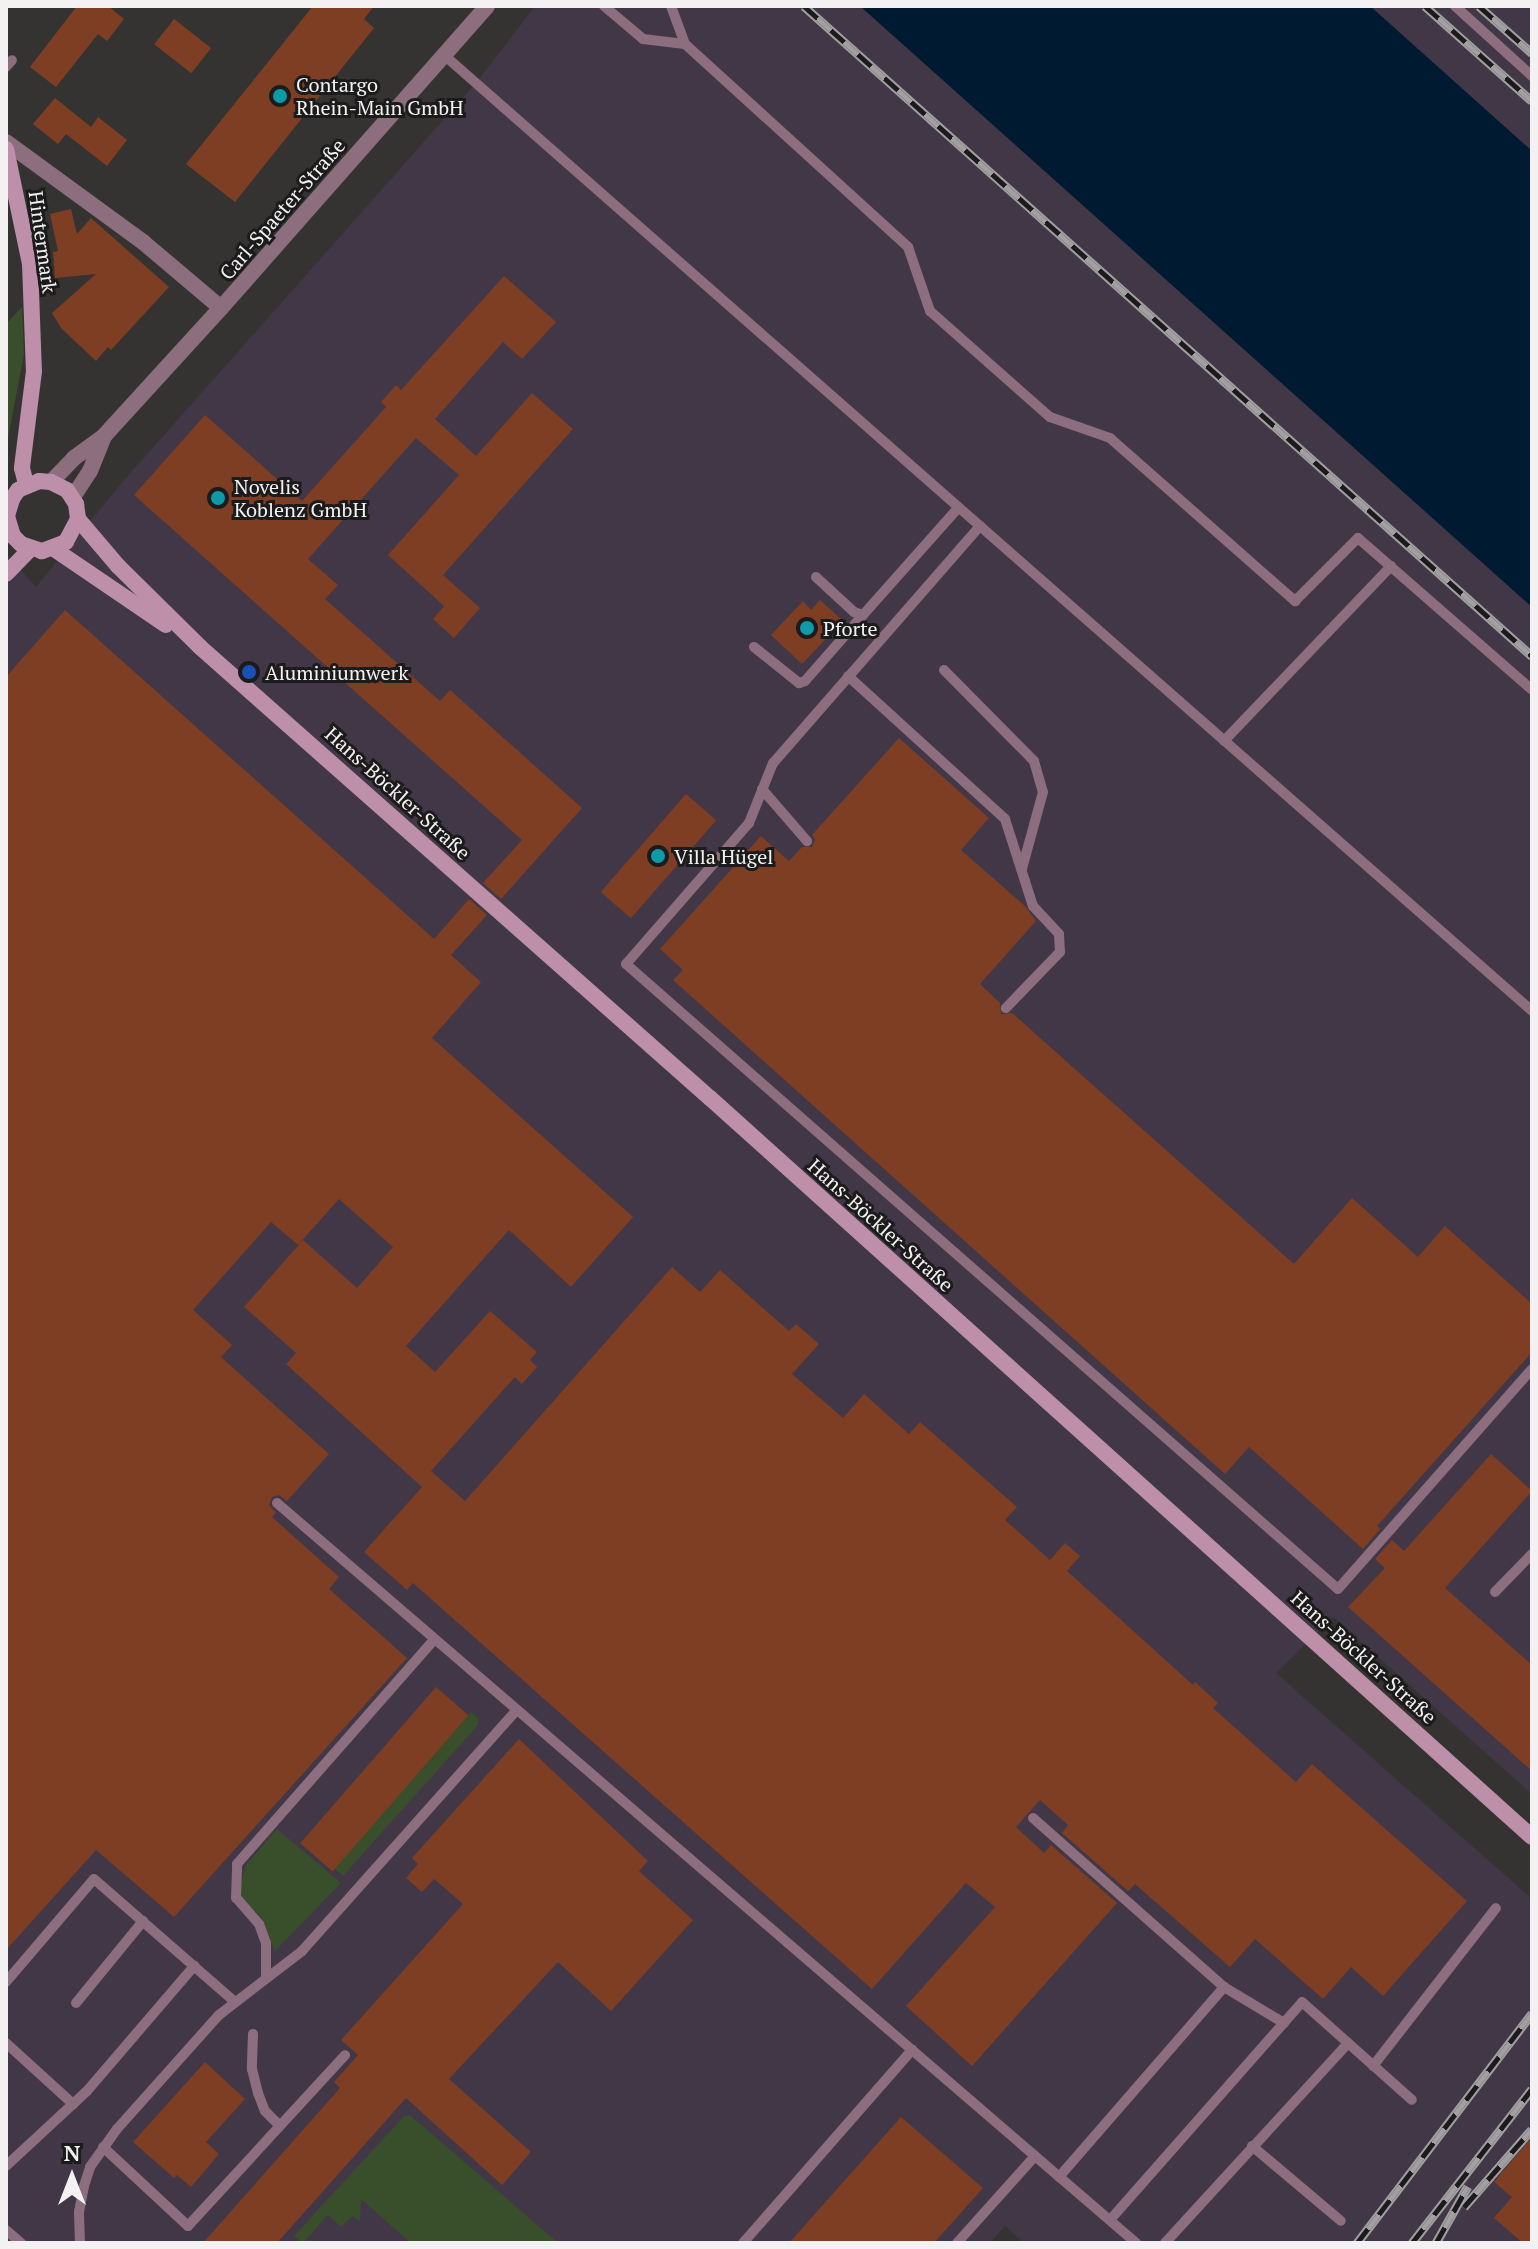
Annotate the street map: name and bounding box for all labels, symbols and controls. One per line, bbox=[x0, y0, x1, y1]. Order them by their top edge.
place label: Contargo Rhein-Main GmbH bbox=[296, 72, 464, 119]
marker: Contargo Rhein-Main GmbH bbox=[271, 87, 289, 105]
street label: Carl-Spaeter-Straße bbox=[214, 134, 350, 284]
street label: Hintermark bbox=[24, 189, 62, 295]
place label: Novelis Koblenz GmbH bbox=[234, 474, 367, 521]
marker: Novelis Koblenz GmbH bbox=[209, 489, 227, 507]
place label: Pforte bbox=[823, 616, 878, 640]
marker: Pforte bbox=[798, 619, 816, 637]
place label: Aluminiumwerk bbox=[265, 660, 408, 684]
marker: Aluminiumwerk bbox=[240, 663, 258, 681]
street label: Hans-Böckler-Straße bbox=[321, 722, 475, 864]
place label: Villa Hügel bbox=[674, 844, 773, 868]
marker: Villa Hügel bbox=[649, 847, 667, 865]
street label: Hans-Böckler-Straße bbox=[804, 1154, 958, 1296]
street label: Hans-Böckler-Straße bbox=[1287, 1586, 1441, 1728]
north arrow bbox=[32, 2137, 112, 2217]
text: N bbox=[64, 2138, 80, 2167]

